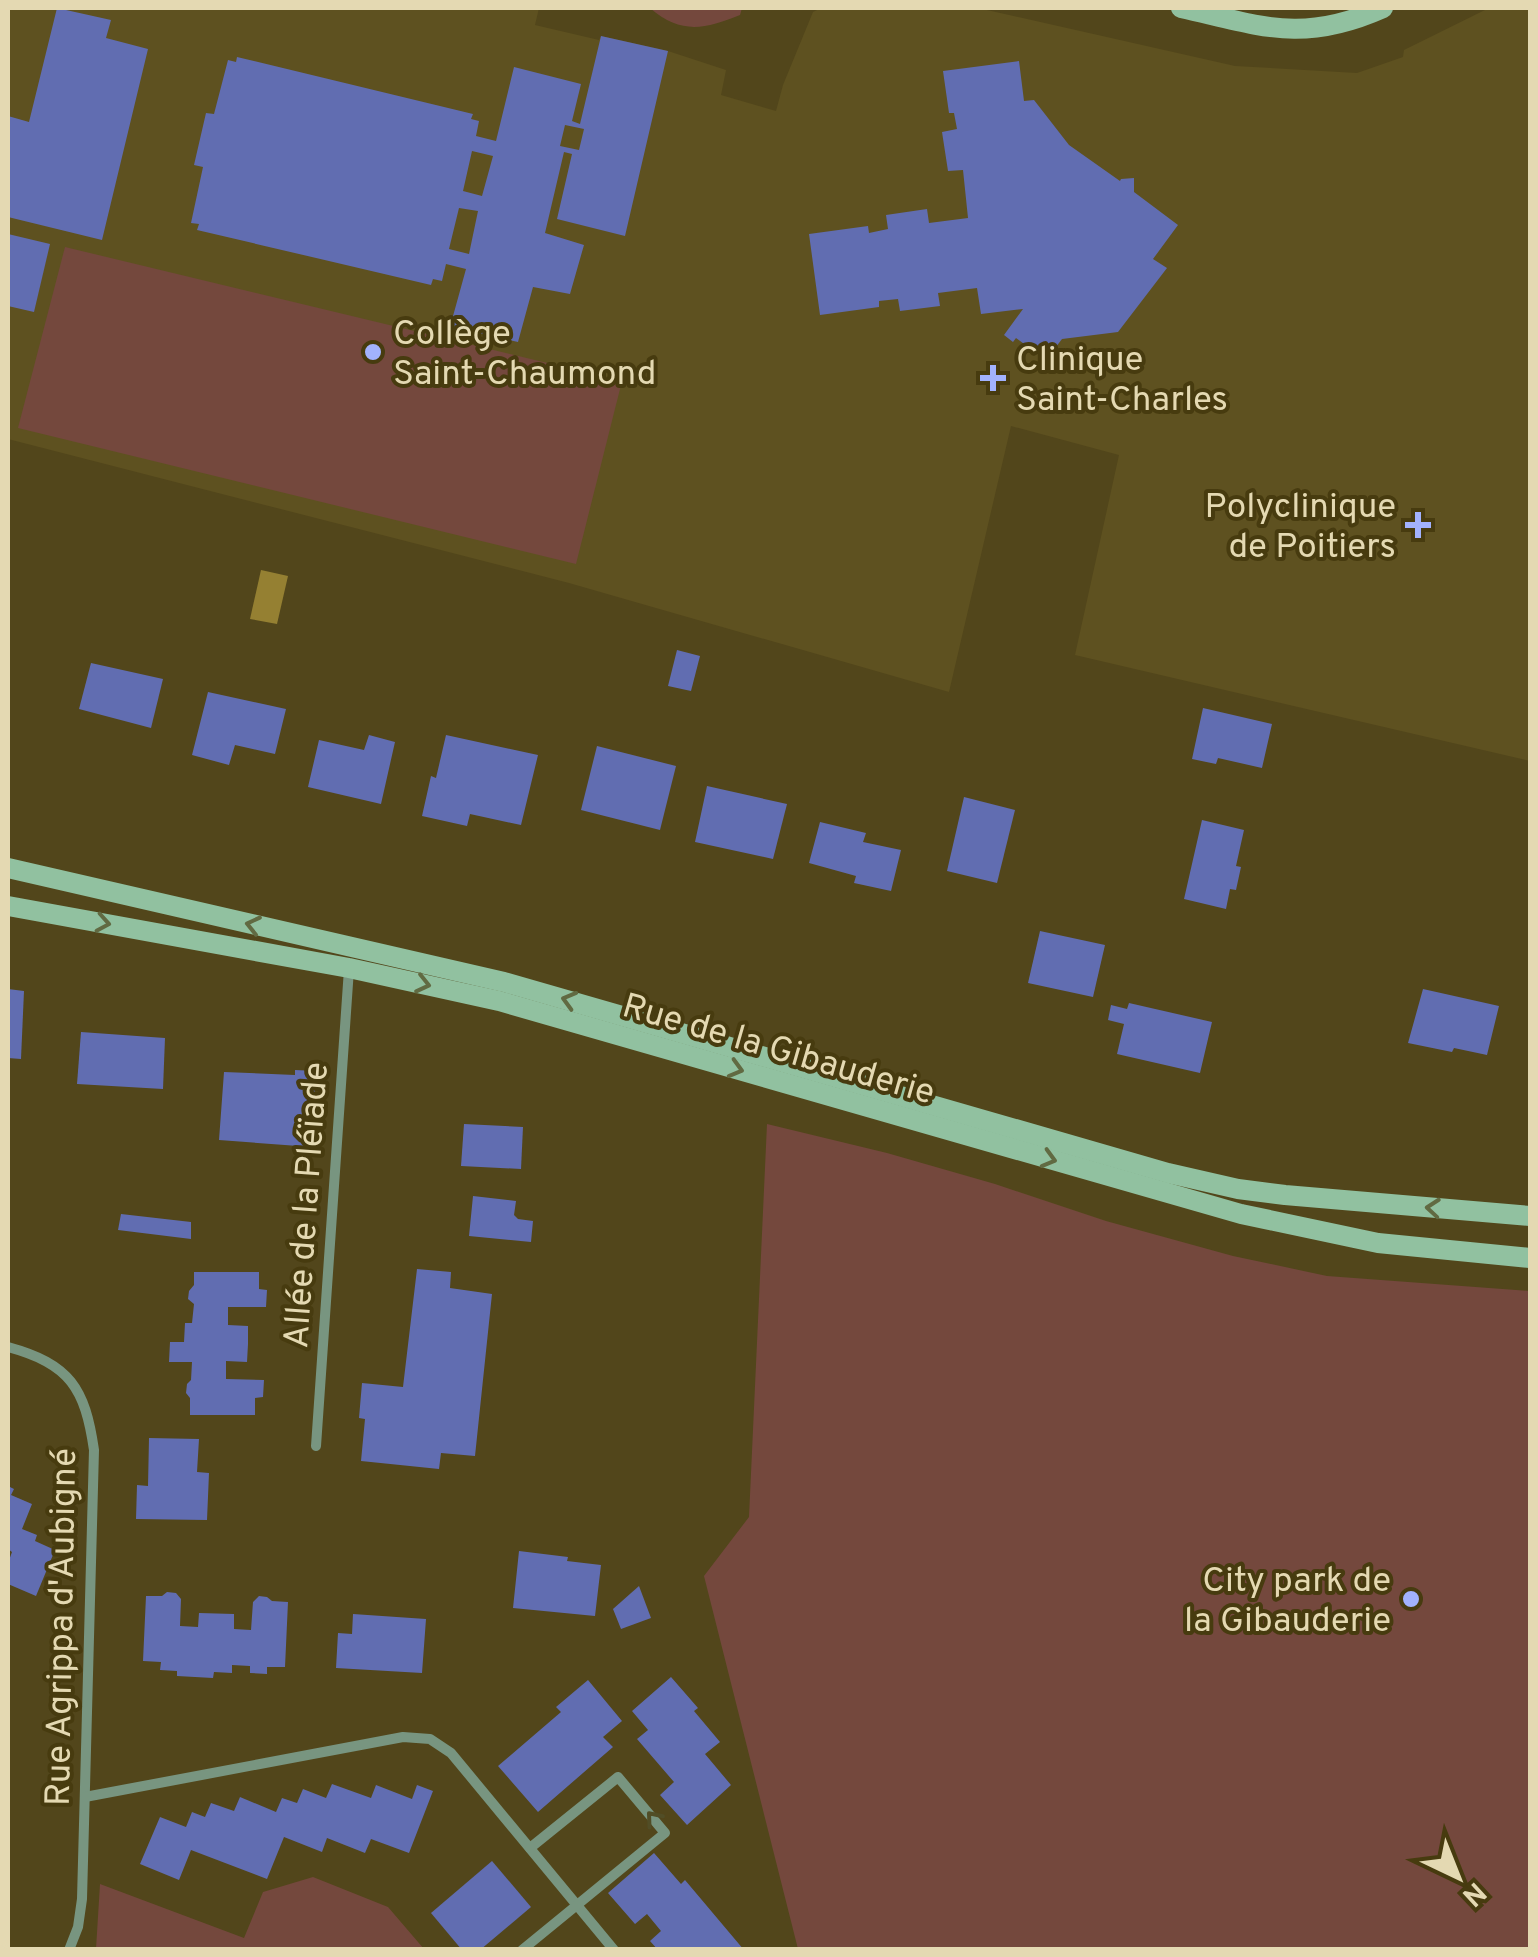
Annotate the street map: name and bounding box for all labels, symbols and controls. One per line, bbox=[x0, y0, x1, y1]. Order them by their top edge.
place label: Collège Saint-Chaumond bbox=[393, 313, 656, 397]
place label: Clinique Saint-Charles bbox=[1016, 339, 1228, 423]
marker: Collège Saint-Chaumond bbox=[362, 341, 384, 363]
marker: Clinique Saint-Charles bbox=[980, 365, 1006, 391]
place label: Polyclinique de Poitiers bbox=[1205, 486, 1396, 570]
marker: Polyclinique de Poitiers bbox=[1405, 512, 1431, 538]
one-way arrow bbox=[95, 912, 112, 933]
one-way arrow bbox=[245, 916, 262, 937]
one-way arrow bbox=[414, 972, 431, 993]
street label: Rue de la Gibauderie bbox=[617, 985, 939, 1117]
one-way arrow bbox=[561, 991, 578, 1012]
one-way arrow bbox=[727, 1057, 744, 1078]
street label: Allée de la Pléïade bbox=[276, 1061, 340, 1350]
one-way arrow bbox=[1039, 1147, 1057, 1168]
one-way arrow bbox=[1425, 1198, 1441, 1220]
street label: Rue Agrippa d'Aubigné bbox=[38, 1448, 88, 1806]
place label: City park de la Gibauderie bbox=[1184, 1560, 1391, 1644]
marker: City park de la Gibauderie bbox=[1400, 1588, 1422, 1610]
one-way arrow bbox=[647, 1812, 665, 1830]
north arrow bbox=[1408, 1827, 1508, 1927]
text: N bbox=[1453, 1873, 1493, 1913]

